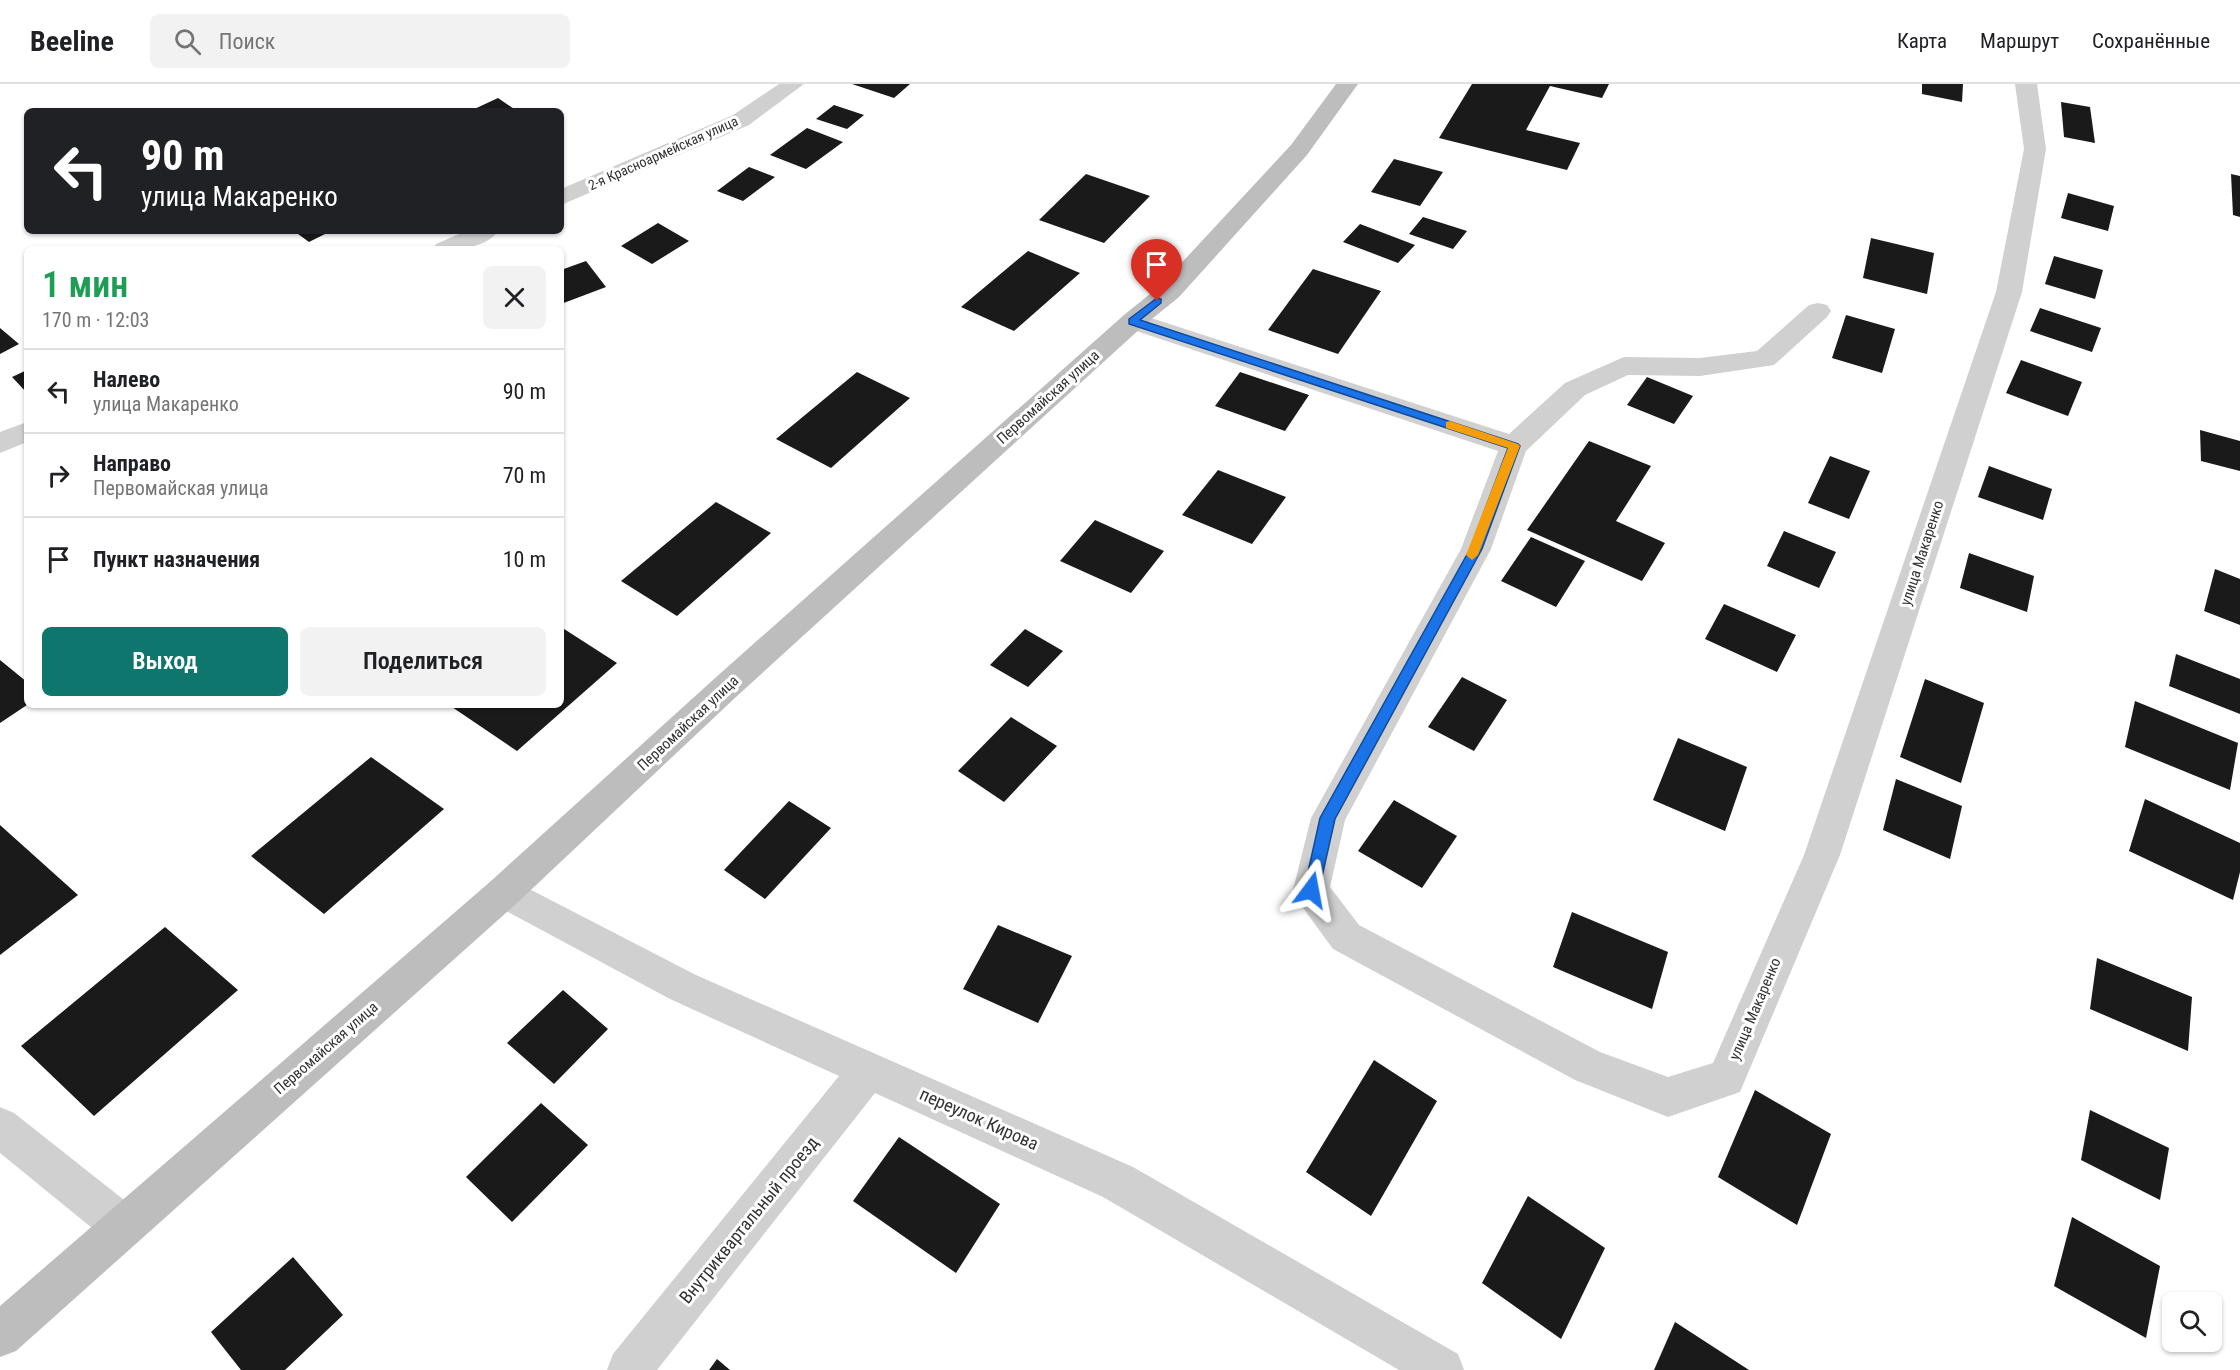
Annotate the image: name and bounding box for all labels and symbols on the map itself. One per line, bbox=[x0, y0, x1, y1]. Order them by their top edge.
street label: 2-я Красноармейская улица bbox=[586, 113, 740, 193]
pin bbox=[1131, 239, 1182, 301]
street label: Первомайская улица bbox=[993, 346, 1103, 448]
street label: улица Макаренко bbox=[1897, 498, 1947, 608]
street label: Первомайская улица bbox=[634, 672, 742, 774]
position arrow bbox=[1279, 858, 1343, 922]
street label: улица Макаренко bbox=[1725, 955, 1785, 1063]
street label: Первомайская улица bbox=[270, 998, 382, 1098]
street label: переулок Кирова bbox=[917, 1083, 1042, 1154]
street label: Внутриквартальный проезд bbox=[675, 1132, 823, 1307]

